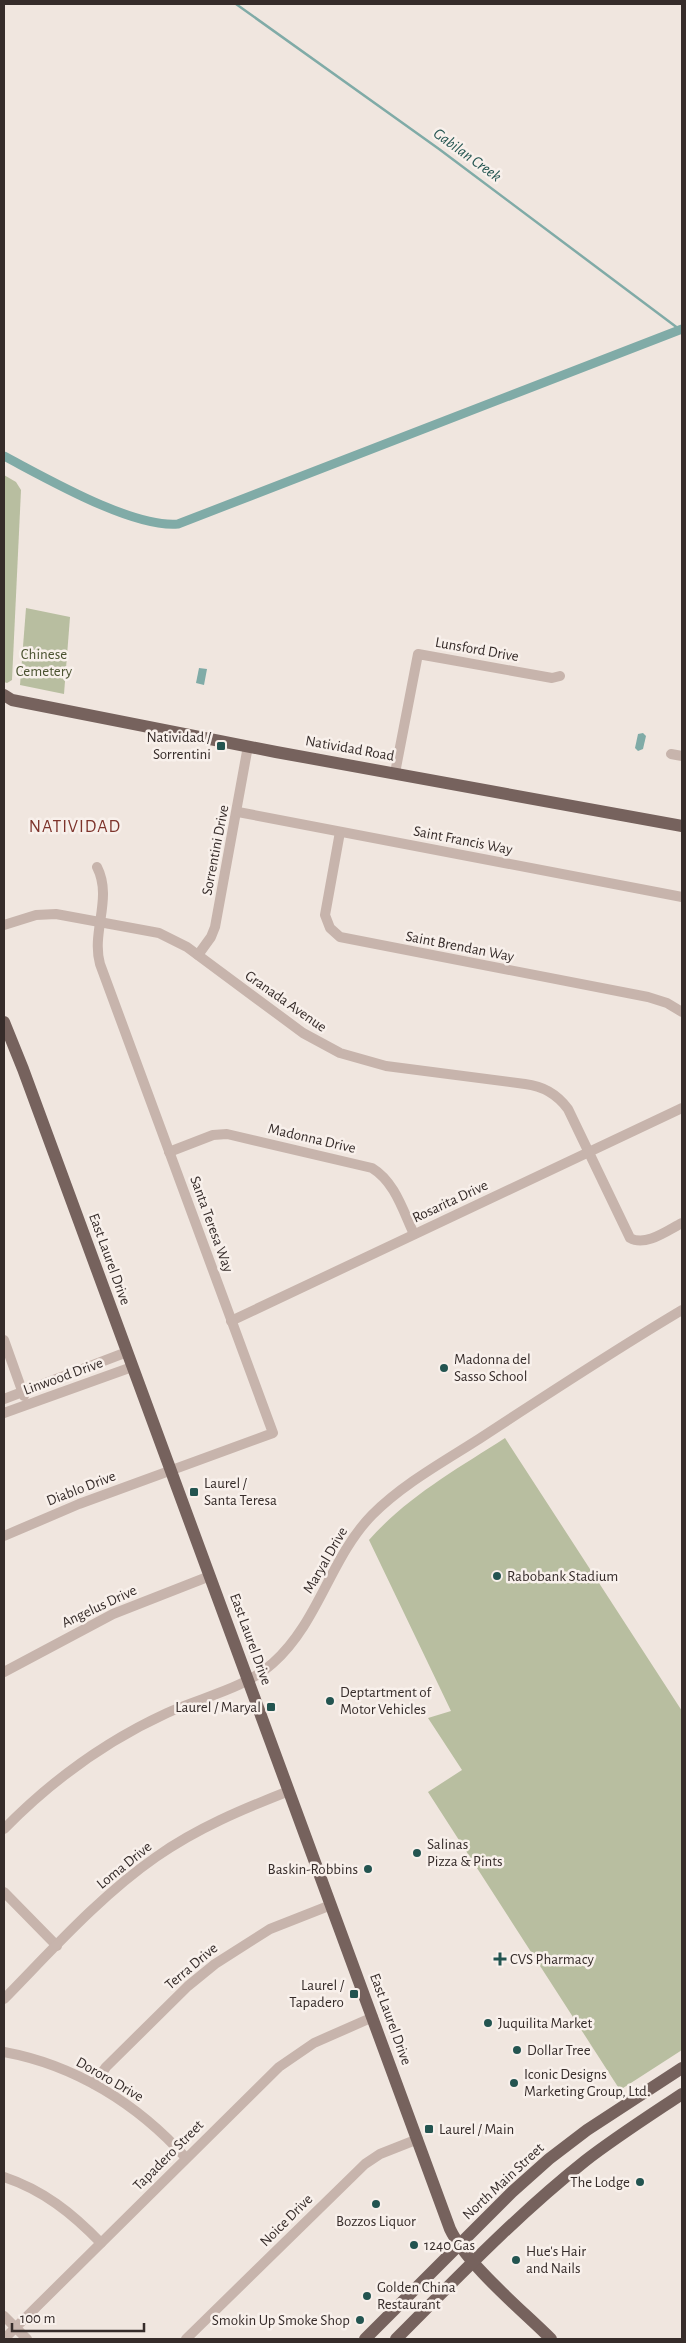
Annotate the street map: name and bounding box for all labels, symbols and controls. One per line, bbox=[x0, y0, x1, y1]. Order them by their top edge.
water label: Gabilan Creek bbox=[431, 125, 504, 185]
street label: Lunsford Drive bbox=[434, 635, 520, 664]
park label: Chinese Cemetery bbox=[16, 647, 73, 679]
place label: Natividad / Sorrentini bbox=[147, 730, 212, 762]
street label: Natividad Road bbox=[304, 733, 396, 764]
marker: Natividad / Sorrentini bbox=[215, 740, 227, 752]
street label: Sorrentini Drive bbox=[199, 804, 232, 897]
district label: NATIVIDAD bbox=[29, 818, 121, 836]
street label: Saint Francis Way bbox=[412, 824, 514, 858]
street label: Saint Brendan Way bbox=[404, 929, 516, 964]
street label: Granada Avenue bbox=[242, 968, 329, 1035]
street label: Madonna Drive bbox=[267, 1121, 357, 1156]
street label: Santa Teresa Way bbox=[187, 1174, 236, 1275]
street label: Rosarita Drive bbox=[410, 1177, 490, 1225]
street label: East Laurel Drive bbox=[86, 1211, 133, 1307]
place label: Madonna del Sasso School bbox=[454, 1352, 531, 1384]
street label: Linwood Drive bbox=[21, 1355, 105, 1398]
marker: Madonna del Sasso School bbox=[438, 1362, 450, 1374]
street label: Diablo Drive bbox=[45, 1468, 118, 1508]
place label: Laurel / Santa Teresa bbox=[204, 1476, 277, 1508]
marker: Laurel / Santa Teresa bbox=[188, 1486, 200, 1498]
street label: Maryal Drive bbox=[300, 1524, 350, 1596]
place label: Rabobank Stadium bbox=[507, 1569, 618, 1584]
marker: Rabobank Stadium bbox=[491, 1570, 503, 1582]
street label: Angelus Drive bbox=[59, 1582, 139, 1630]
street label: East Laurel Drive bbox=[227, 1591, 274, 1687]
place label: Deptartment of Motor Vehicles bbox=[340, 1685, 432, 1717]
marker: Deptartment of Motor Vehicles bbox=[324, 1695, 336, 1707]
place label: Laurel / Maryal bbox=[175, 1700, 261, 1715]
marker: Laurel / Maryal bbox=[265, 1701, 277, 1713]
place label: Salinas Pizza & Pints bbox=[427, 1837, 503, 1869]
street label: Loma Drive bbox=[94, 1839, 155, 1892]
marker: Salinas Pizza & Pints bbox=[411, 1847, 423, 1859]
place label: Baskin-Robbins bbox=[268, 1862, 358, 1877]
marker: Baskin-Robbins bbox=[362, 1863, 374, 1875]
street label: Terra Drive bbox=[162, 1940, 220, 1993]
place label: CVS Pharmacy bbox=[510, 1952, 595, 1967]
marker: CVS Pharmacy bbox=[494, 1953, 506, 1965]
street label: East Laurel Drive bbox=[367, 1971, 414, 2067]
place label: Laurel / Tapadero bbox=[289, 1978, 345, 2010]
marker: Laurel / Tapadero bbox=[348, 1988, 360, 2000]
place label: Juquilita Market bbox=[498, 2016, 592, 2031]
marker: Juquilita Market bbox=[482, 2017, 494, 2029]
place label: Dollar Tree bbox=[527, 2043, 591, 2058]
marker: Dollar Tree bbox=[511, 2044, 523, 2056]
street label: Dororo Drive bbox=[74, 2054, 146, 2105]
place label: Iconic Designs Marketing Group, Ltd. bbox=[524, 2067, 650, 2099]
marker: Iconic Designs Marketing Group, Ltd. bbox=[508, 2077, 520, 2089]
street label: Tapadero Street bbox=[130, 2117, 207, 2193]
place label: Laurel / Main bbox=[439, 2122, 514, 2137]
marker: Laurel / Main bbox=[423, 2123, 435, 2135]
street label: North Main Street bbox=[460, 2140, 547, 2223]
place label: The Lodge bbox=[570, 2175, 630, 2190]
marker: The Lodge bbox=[634, 2176, 646, 2188]
street label: Noice Drive bbox=[257, 2191, 316, 2249]
marker: Bozzos Liquor bbox=[370, 2198, 382, 2210]
place label: Bozzos Liquor bbox=[336, 2214, 416, 2229]
place label: 1240 Gas bbox=[424, 2238, 475, 2253]
marker: 1240 Gas bbox=[408, 2239, 420, 2251]
place label: Hue's Hair and Nails bbox=[526, 2244, 586, 2276]
marker: Hue's Hair and Nails bbox=[510, 2254, 522, 2266]
place label: Golden China Restaurant bbox=[377, 2280, 456, 2312]
marker: Golden China Restaurant bbox=[361, 2290, 373, 2302]
scale bar bbox=[12, 2300, 145, 2332]
text: 100 m bbox=[20, 2311, 55, 2326]
place label: Smokin Up Smoke Shop bbox=[212, 2313, 350, 2328]
marker: Smokin Up Smoke Shop bbox=[354, 2314, 366, 2326]

